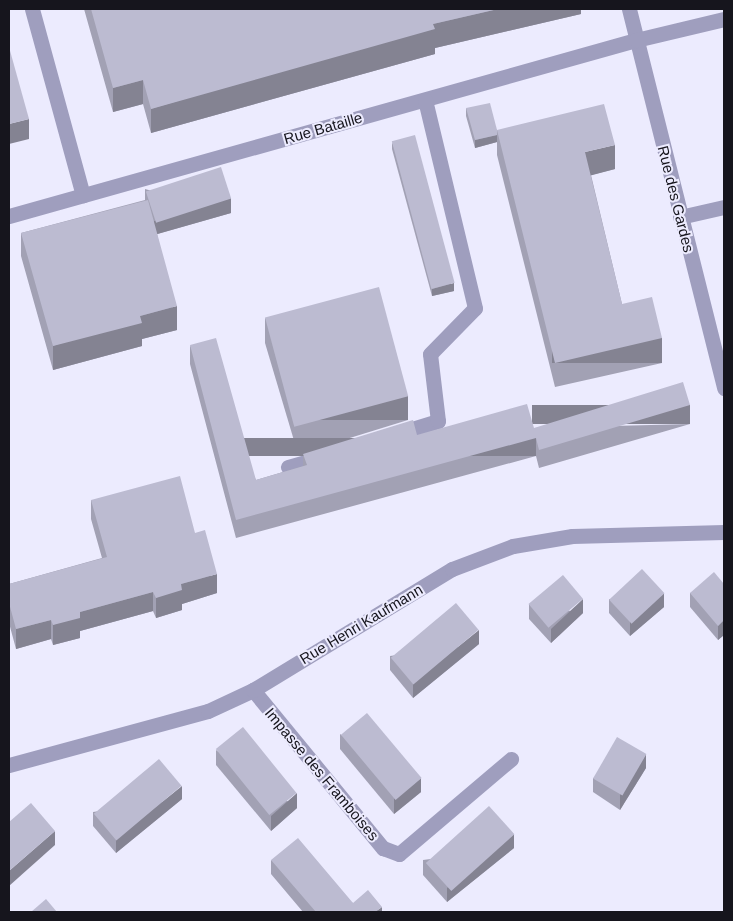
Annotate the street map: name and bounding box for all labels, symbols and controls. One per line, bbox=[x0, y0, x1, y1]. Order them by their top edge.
street label: Rue Bataille bbox=[282, 108, 364, 148]
street label: Rue des Gardes bbox=[654, 144, 698, 254]
street label: Rue Henri Kaufmann bbox=[296, 580, 426, 668]
street label: Impasse des Framboises bbox=[261, 704, 383, 844]

